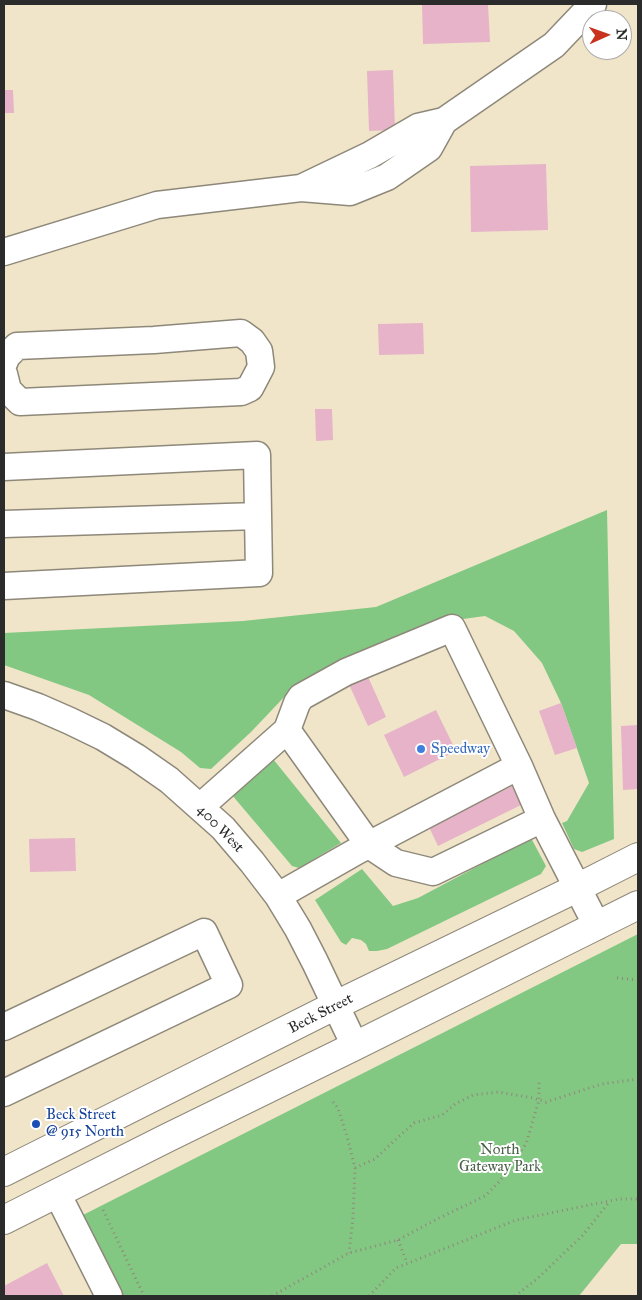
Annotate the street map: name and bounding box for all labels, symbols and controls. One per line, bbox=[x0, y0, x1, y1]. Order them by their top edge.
north arrow bbox=[582, 10, 632, 60]
text: N bbox=[613, 28, 630, 41]
place label: Speedway bbox=[431, 740, 490, 758]
marker: Speedway bbox=[415, 743, 427, 755]
street label: 400 West bbox=[193, 801, 247, 857]
street label: Beck Street bbox=[286, 990, 356, 1038]
place label: Beck Street @ 915 North bbox=[46, 1106, 124, 1141]
marker: Beck Street @ 915 North bbox=[30, 1118, 42, 1130]
park label: North Gateway Park bbox=[459, 1141, 541, 1176]

